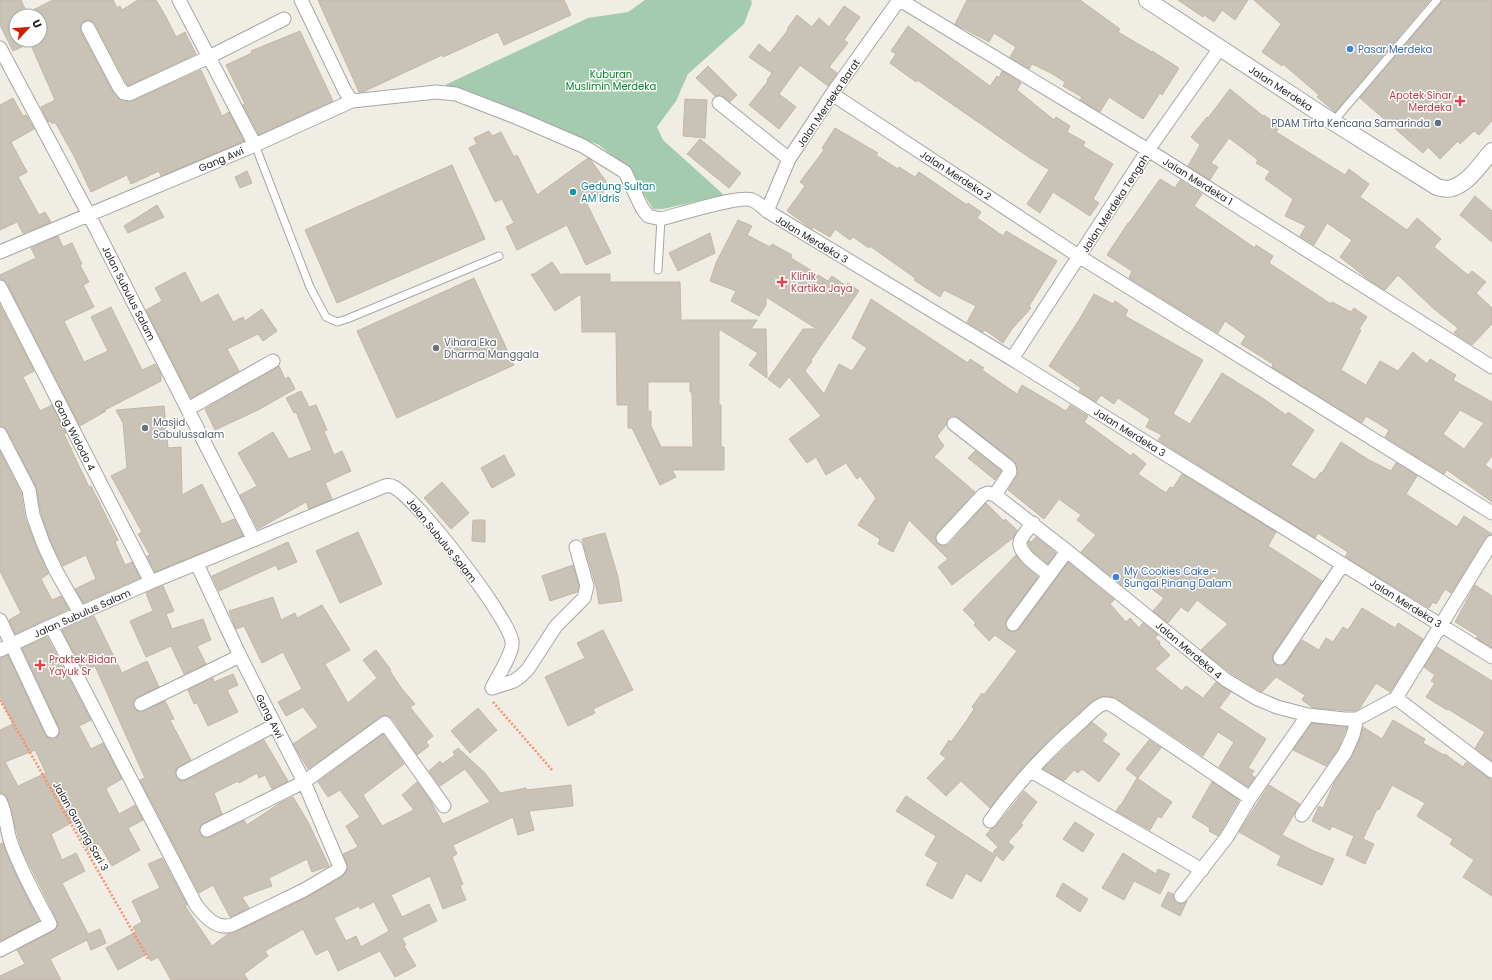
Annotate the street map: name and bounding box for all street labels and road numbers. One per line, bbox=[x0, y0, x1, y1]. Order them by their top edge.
street label: Jalan Merdeka Barat bbox=[793, 56, 864, 150]
street label: Jalan Merdeka bbox=[1246, 62, 1316, 115]
street label: Gang Awi bbox=[196, 143, 246, 176]
street label: Jalan Merdeka 2 bbox=[917, 147, 994, 204]
street label: Jalan Merdeka Tengah bbox=[1078, 151, 1153, 255]
street label: Jalan Merdeka 1 bbox=[1160, 154, 1235, 209]
street label: Jalan Merdeka 3 bbox=[773, 212, 851, 267]
street label: Jalan Subulus Salam bbox=[98, 243, 159, 343]
street label: Gang Widodo 4 bbox=[50, 397, 99, 473]
street label: Jalan Merdeka 3 bbox=[1091, 404, 1169, 461]
street label: Jalan Subulus Salam bbox=[403, 495, 480, 586]
street label: Jalan Merdeka 3 bbox=[1367, 575, 1445, 632]
street label: Jalan Subulus Salam bbox=[31, 585, 133, 642]
street label: Jalan Merdeka 4 bbox=[1152, 618, 1225, 683]
street label: Gang Awi bbox=[252, 692, 287, 741]
street label: Jalan Gunung Sari 3 bbox=[49, 779, 112, 874]

